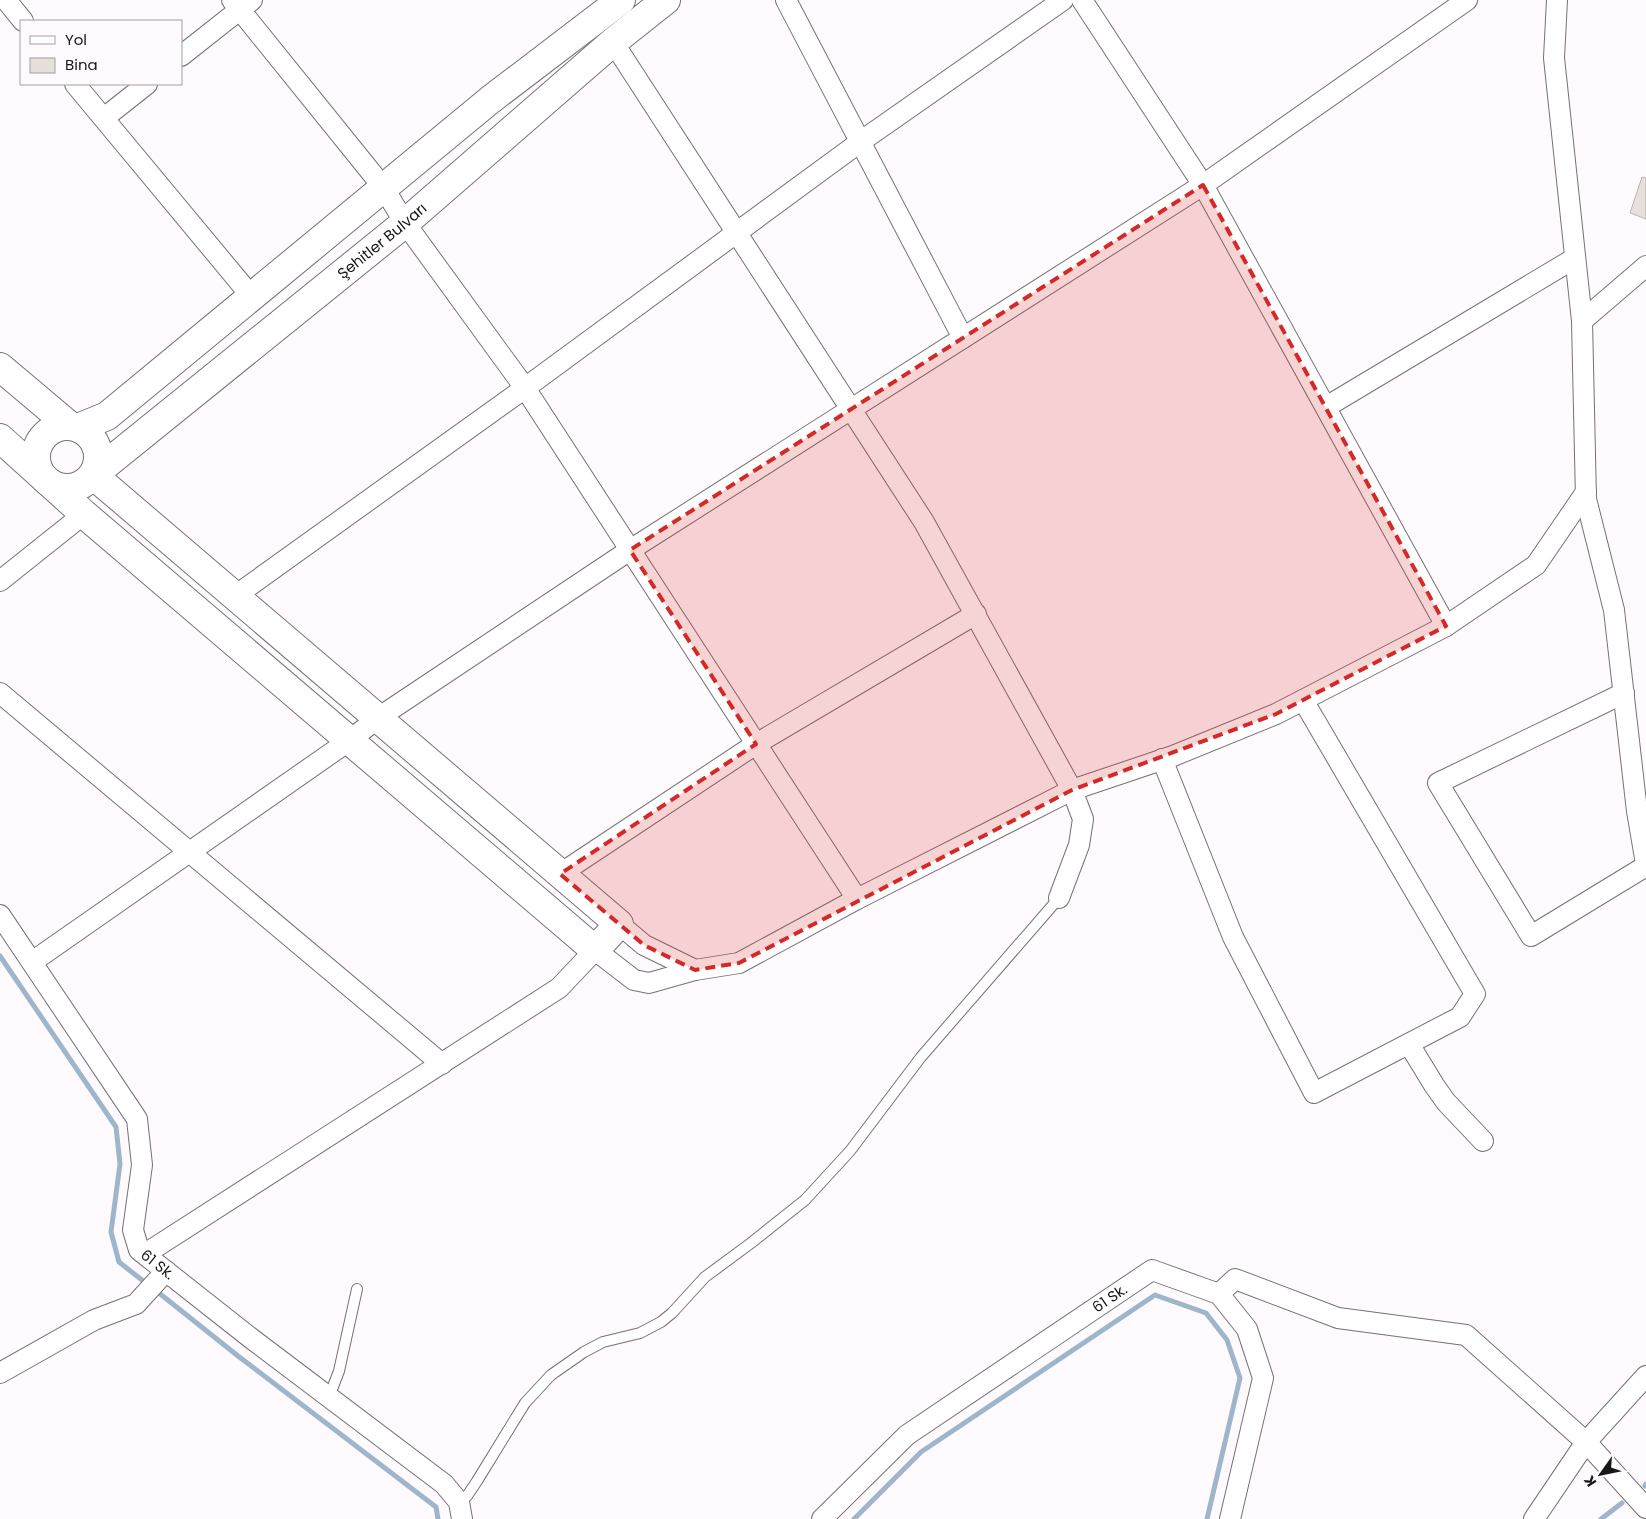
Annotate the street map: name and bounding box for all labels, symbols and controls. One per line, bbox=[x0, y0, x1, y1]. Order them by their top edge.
legend bbox=[20, 20, 182, 85]
text: Yol bbox=[65, 29, 87, 50]
text: Bina bbox=[65, 54, 98, 75]
street label: Şehitler Bulvarı bbox=[333, 198, 431, 284]
street label: 61 Sk. bbox=[136, 1244, 179, 1284]
street label: 61 Sk. bbox=[1088, 1279, 1131, 1317]
north arrow bbox=[1576, 1449, 1626, 1499]
text: K bbox=[1579, 1471, 1601, 1491]

